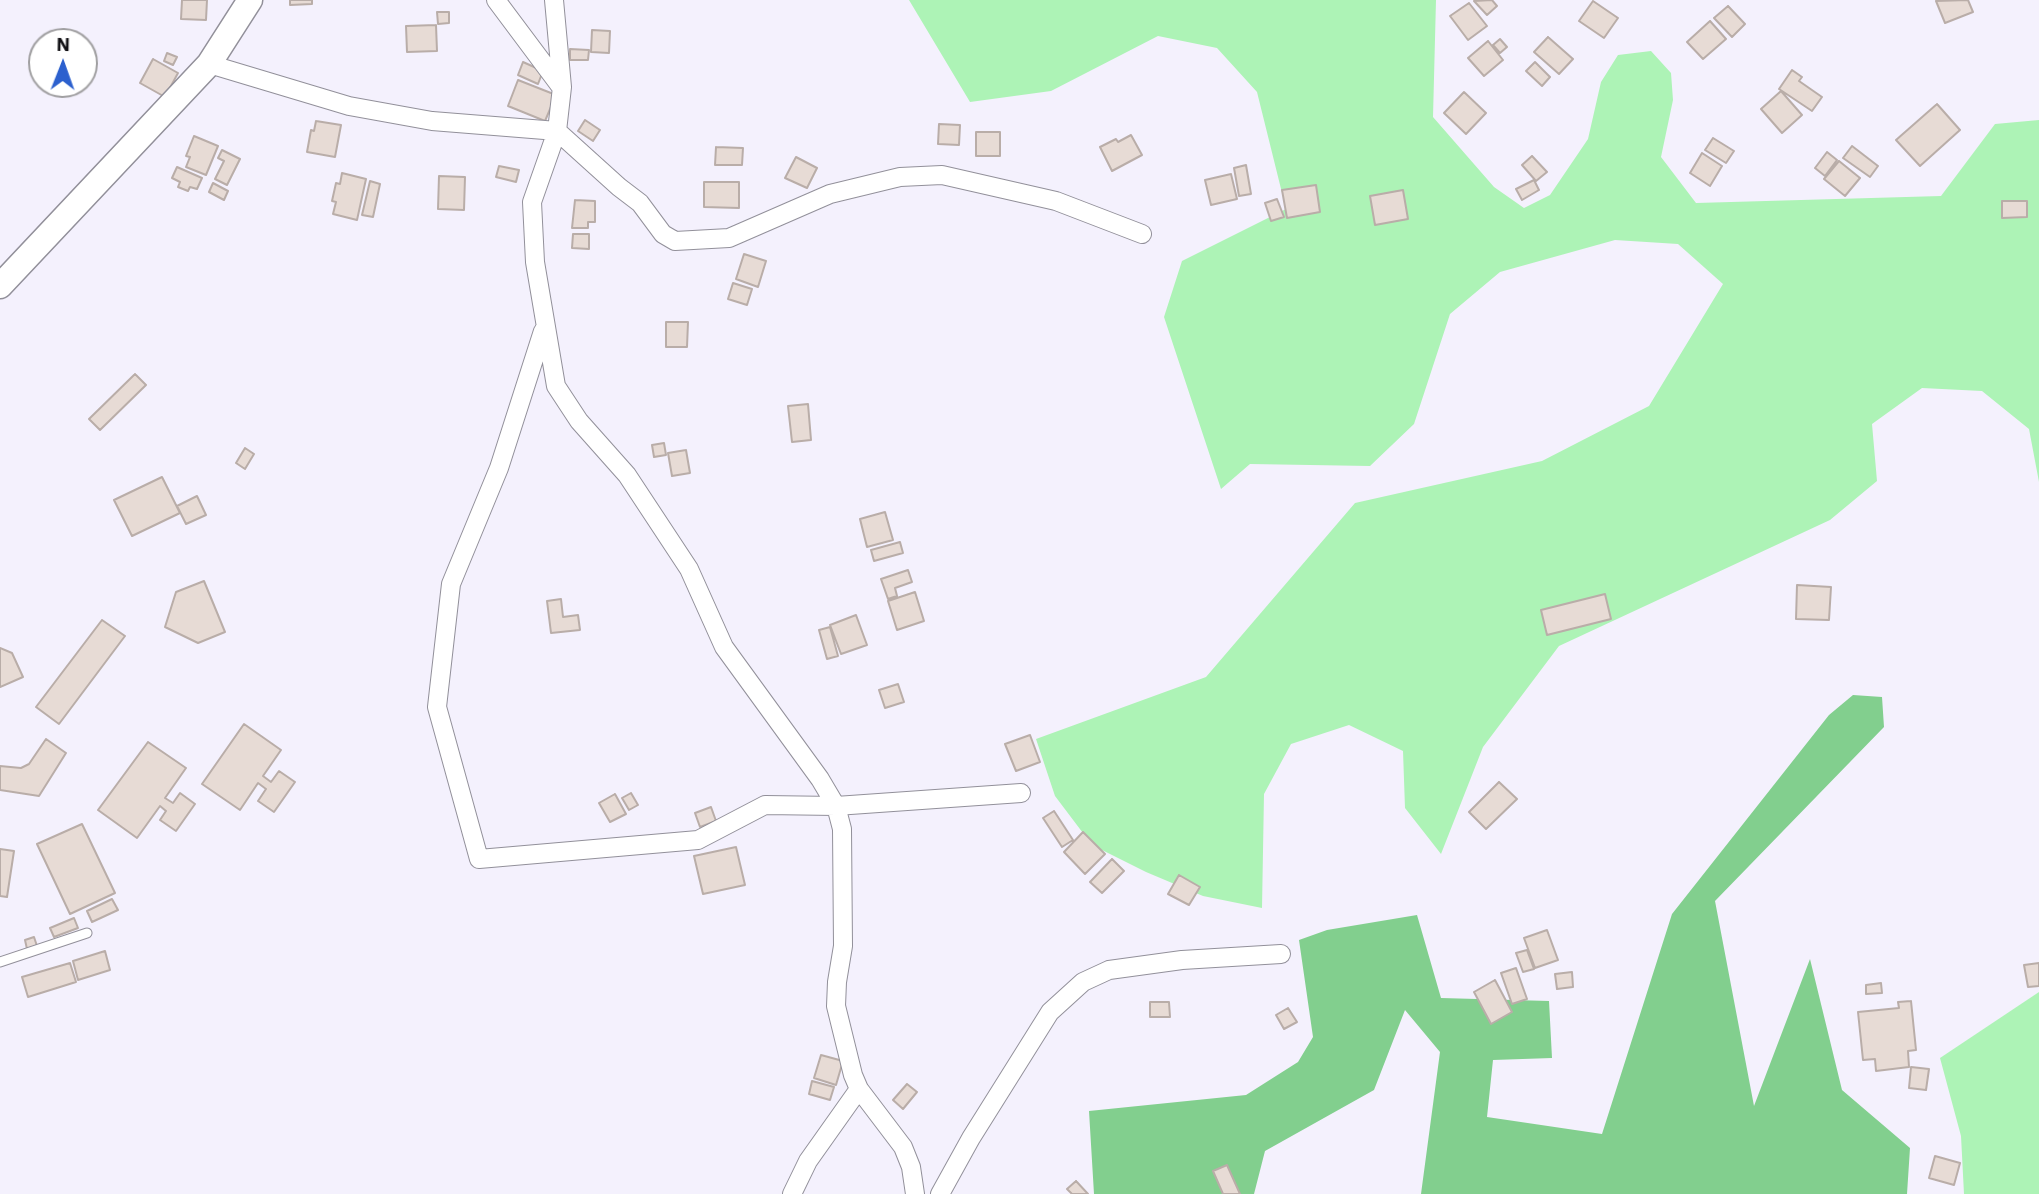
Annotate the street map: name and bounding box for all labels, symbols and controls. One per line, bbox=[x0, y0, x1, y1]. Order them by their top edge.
north arrow bbox=[28, 28, 98, 98]
text: N bbox=[56, 32, 70, 56]

